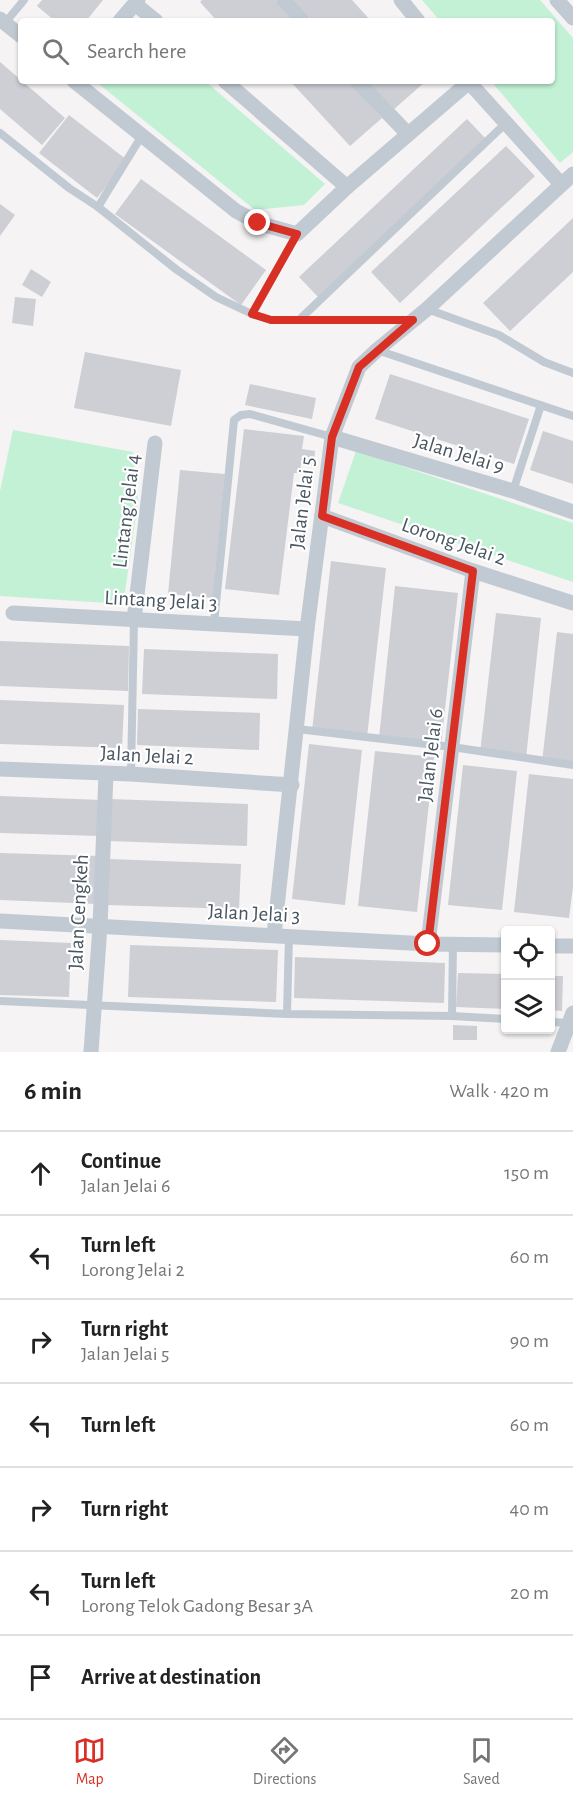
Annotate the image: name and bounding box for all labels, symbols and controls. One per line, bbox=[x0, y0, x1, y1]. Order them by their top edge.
search box bbox=[18, 18, 555, 84]
icon: search bbox=[39, 35, 72, 68]
text: Search here bbox=[87, 40, 186, 62]
route end bbox=[244, 209, 270, 235]
street label: Jalan Jelai 9 bbox=[411, 430, 507, 477]
street label: Lintang Jelai 4 bbox=[109, 453, 144, 569]
street label: Jalan Jelai 5 bbox=[286, 456, 319, 550]
street label: Lorong Jelai 2 bbox=[399, 514, 509, 569]
street label: Lintang Jelai 3 bbox=[104, 587, 218, 614]
street label: Jalan Jelai 6 bbox=[414, 707, 447, 803]
street label: Jalan Jelai 2 bbox=[100, 743, 194, 768]
street label: Jalan Cengkeh bbox=[65, 854, 92, 970]
street label: Jalan Jelai 3 bbox=[207, 901, 301, 926]
map controls bbox=[501, 926, 555, 1034]
button: locate bbox=[501, 926, 555, 980]
route start bbox=[414, 930, 440, 956]
button: layers bbox=[501, 980, 555, 1034]
text: 6 min bbox=[24, 1078, 82, 1104]
text: Walk · 420 m bbox=[449, 1081, 549, 1101]
text: Continue bbox=[81, 1150, 161, 1172]
icon: ahead bbox=[24, 1157, 57, 1190]
text: 150 m bbox=[504, 1163, 549, 1183]
text: Jalan Jelai 6 bbox=[81, 1176, 170, 1196]
text: Turn left bbox=[81, 1234, 155, 1256]
icon: left bbox=[24, 1241, 57, 1274]
text: 60 m bbox=[510, 1247, 549, 1267]
text: Lorong Jelai 2 bbox=[81, 1260, 185, 1280]
text: Turn right bbox=[81, 1318, 168, 1340]
icon: right bbox=[24, 1325, 57, 1358]
text: 90 m bbox=[510, 1331, 549, 1351]
text: Jalan Jelai 5 bbox=[81, 1344, 169, 1364]
icon: left bbox=[24, 1409, 57, 1442]
text: Turn left bbox=[81, 1414, 155, 1436]
text: 60 m bbox=[510, 1415, 549, 1435]
icon: right bbox=[24, 1493, 57, 1526]
text: Turn right bbox=[81, 1498, 168, 1520]
text: 40 m bbox=[510, 1499, 549, 1519]
text: Turn left bbox=[81, 1570, 155, 1592]
icon: left bbox=[24, 1577, 57, 1610]
text: 20 m bbox=[510, 1583, 549, 1603]
text: Lorong Telok Gadong Besar 3A bbox=[81, 1596, 313, 1616]
icon: arrive bbox=[24, 1661, 57, 1694]
text: Arrive at destination bbox=[81, 1666, 261, 1688]
tab: Map bbox=[73, 1734, 106, 1789]
tab: Directions bbox=[253, 1734, 317, 1789]
tab: Saved bbox=[463, 1734, 500, 1789]

